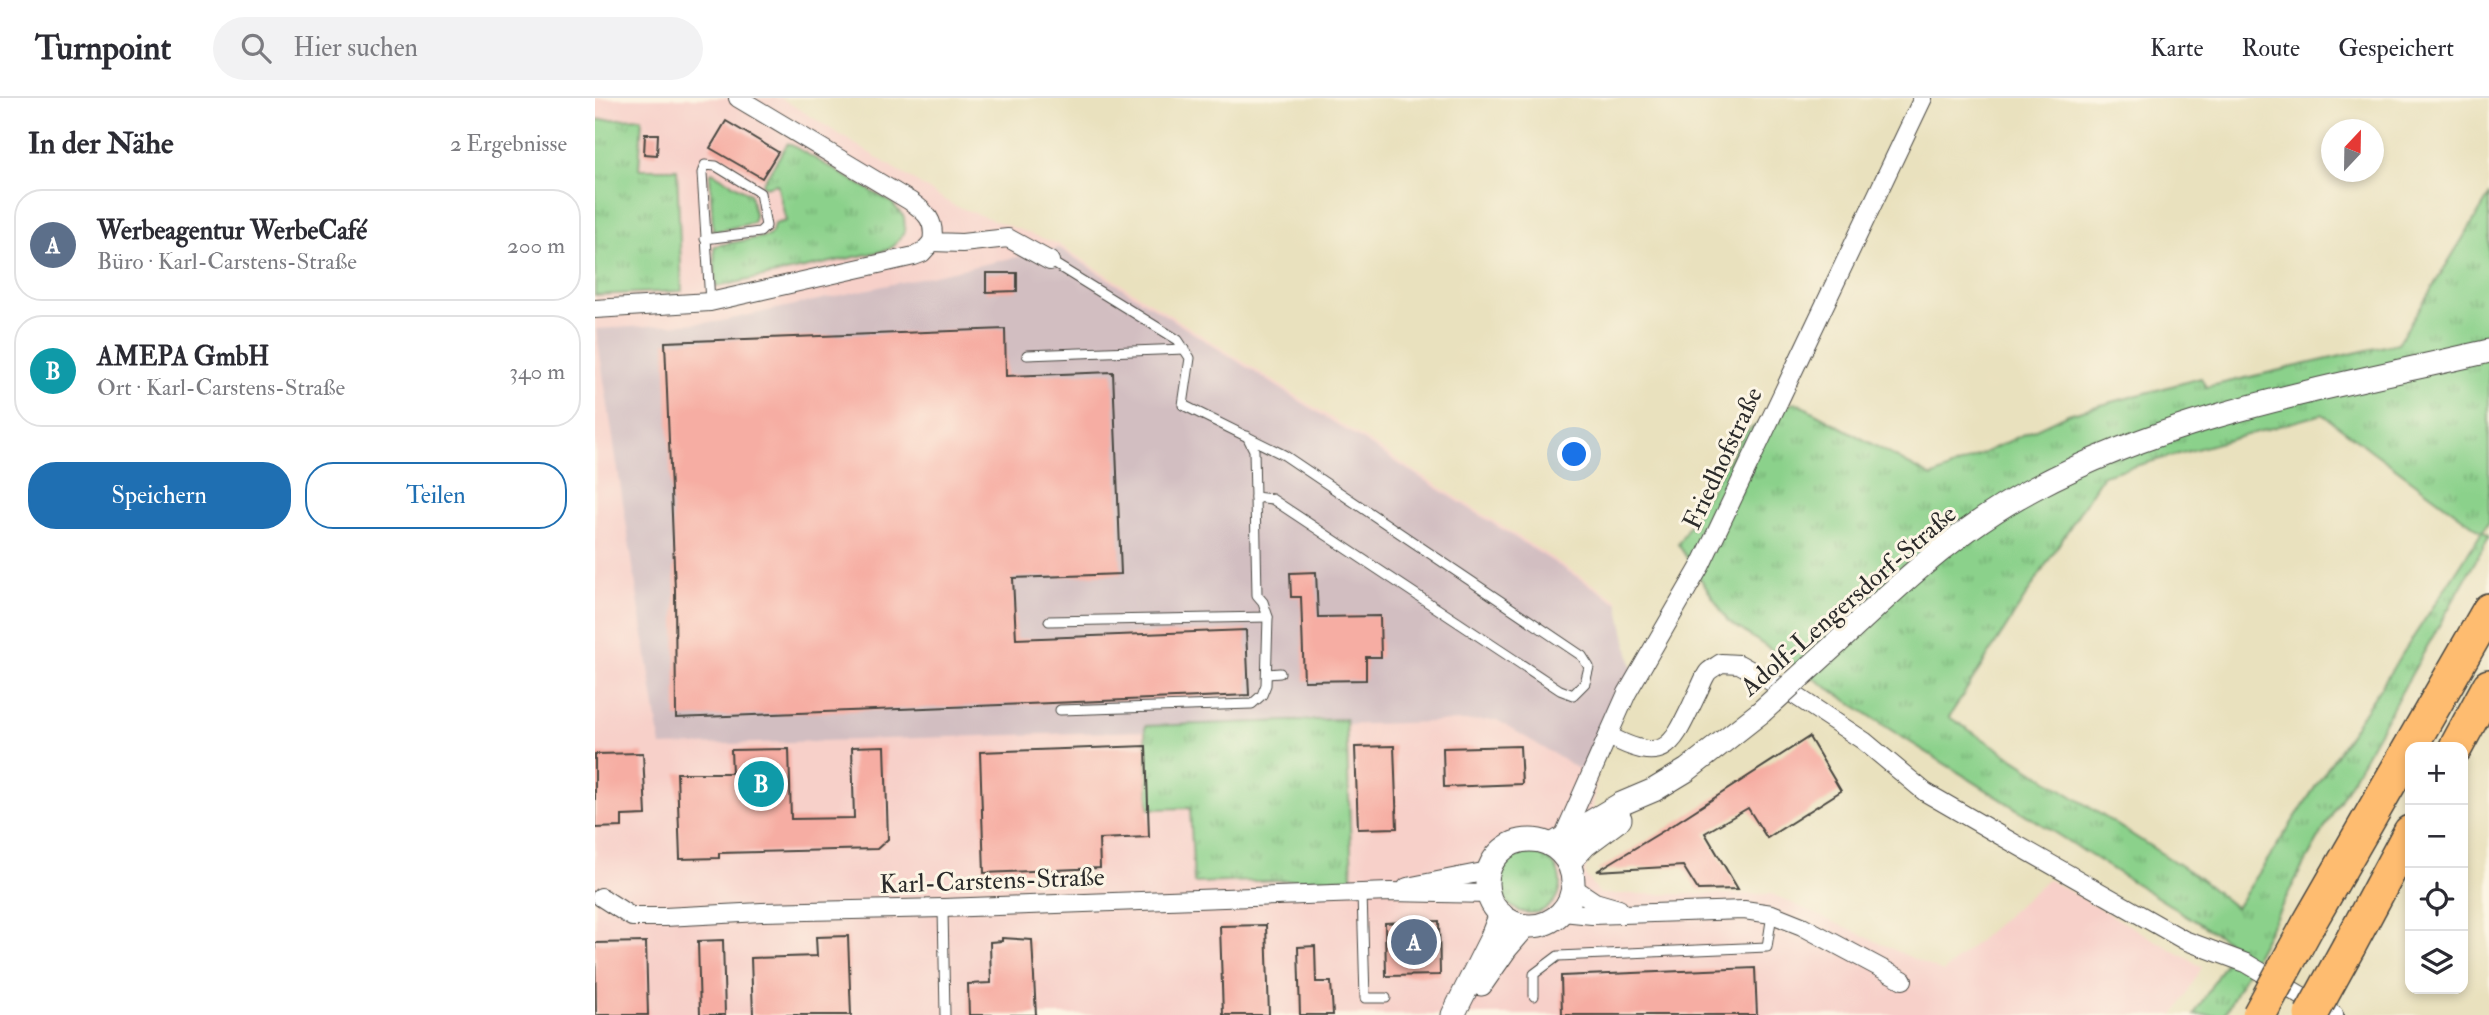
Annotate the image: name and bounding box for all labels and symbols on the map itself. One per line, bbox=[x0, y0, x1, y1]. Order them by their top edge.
north arrow bbox=[2321, 119, 2384, 182]
street label: Friedhofstraße bbox=[1676, 382, 1770, 535]
your location bbox=[1557, 437, 1591, 471]
street label: Adolf-Lengersdorf-Straße bbox=[1733, 498, 1963, 704]
pin: B bbox=[738, 758, 784, 810]
street label: Karl-Carstens-Straße bbox=[879, 861, 1105, 901]
pin: A bbox=[1391, 916, 1437, 968]

